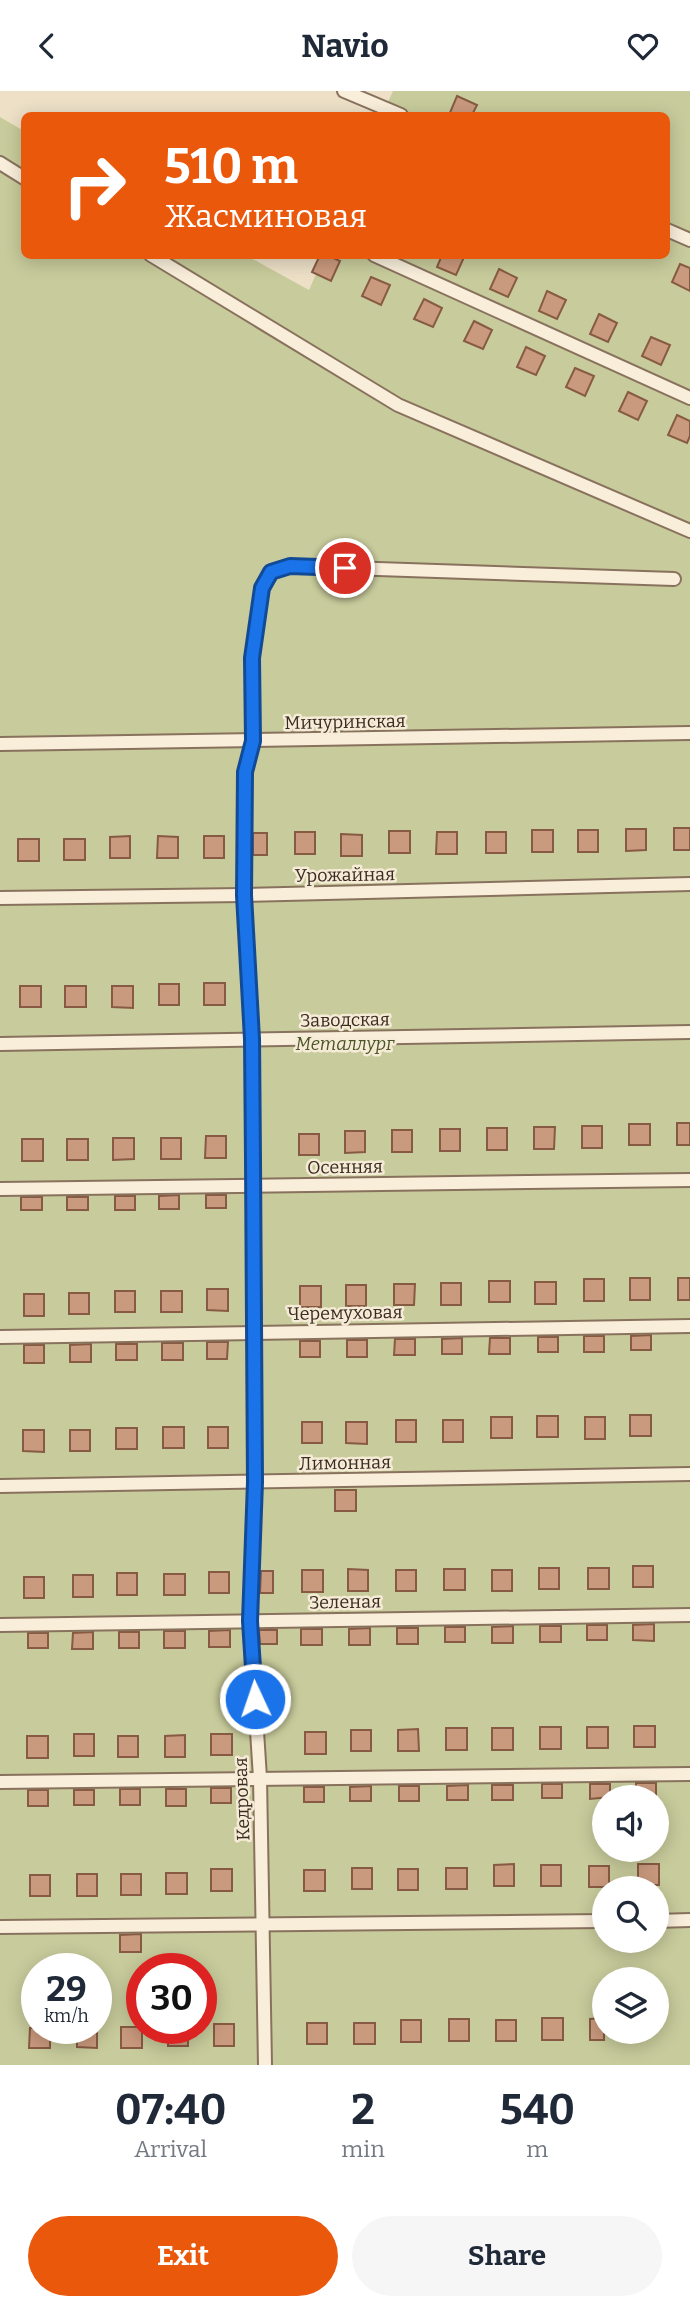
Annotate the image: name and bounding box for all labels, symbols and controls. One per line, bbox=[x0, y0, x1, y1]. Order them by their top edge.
icon: back bbox=[28, 27, 66, 65]
text: Navio bbox=[301, 27, 389, 65]
icon: heart bbox=[624, 27, 662, 65]
text: 510 m bbox=[164, 137, 298, 196]
icon: right bbox=[49, 140, 140, 231]
text: Жасминовая bbox=[164, 197, 367, 235]
pin bbox=[315, 538, 375, 598]
icon: arrive bbox=[326, 549, 364, 587]
street label: Мичуринская bbox=[284, 710, 406, 734]
street label: Урожайная bbox=[295, 863, 395, 887]
street label: Заводская bbox=[300, 1008, 390, 1032]
park label: Металлург bbox=[296, 1033, 395, 1055]
street label: Осенняя bbox=[307, 1155, 383, 1179]
street label: Черемуховая bbox=[287, 1301, 403, 1325]
street label: Лимонная bbox=[299, 1451, 391, 1475]
street label: Зеленая bbox=[309, 1590, 381, 1614]
position arrow bbox=[218, 1662, 292, 1736]
street label: Кедровая bbox=[230, 1757, 254, 1841]
map controls bbox=[592, 1785, 669, 2044]
button: sound bbox=[592, 1785, 669, 1862]
button: search bbox=[592, 1876, 669, 1953]
speed limit sign: 30 bbox=[126, 1953, 217, 2044]
button: layers bbox=[592, 1967, 669, 2044]
text: 29 bbox=[46, 1968, 87, 2010]
text: km/h bbox=[44, 2005, 89, 2027]
text: 07:40 bbox=[115, 2085, 226, 2135]
text: 2 bbox=[351, 2085, 375, 2135]
text: 540 bbox=[500, 2085, 575, 2135]
text: Arrival bbox=[134, 2135, 207, 2163]
text: min bbox=[341, 2135, 385, 2163]
text: m bbox=[526, 2135, 548, 2163]
button: Exit bbox=[28, 2216, 338, 2296]
button: Share bbox=[352, 2216, 662, 2296]

